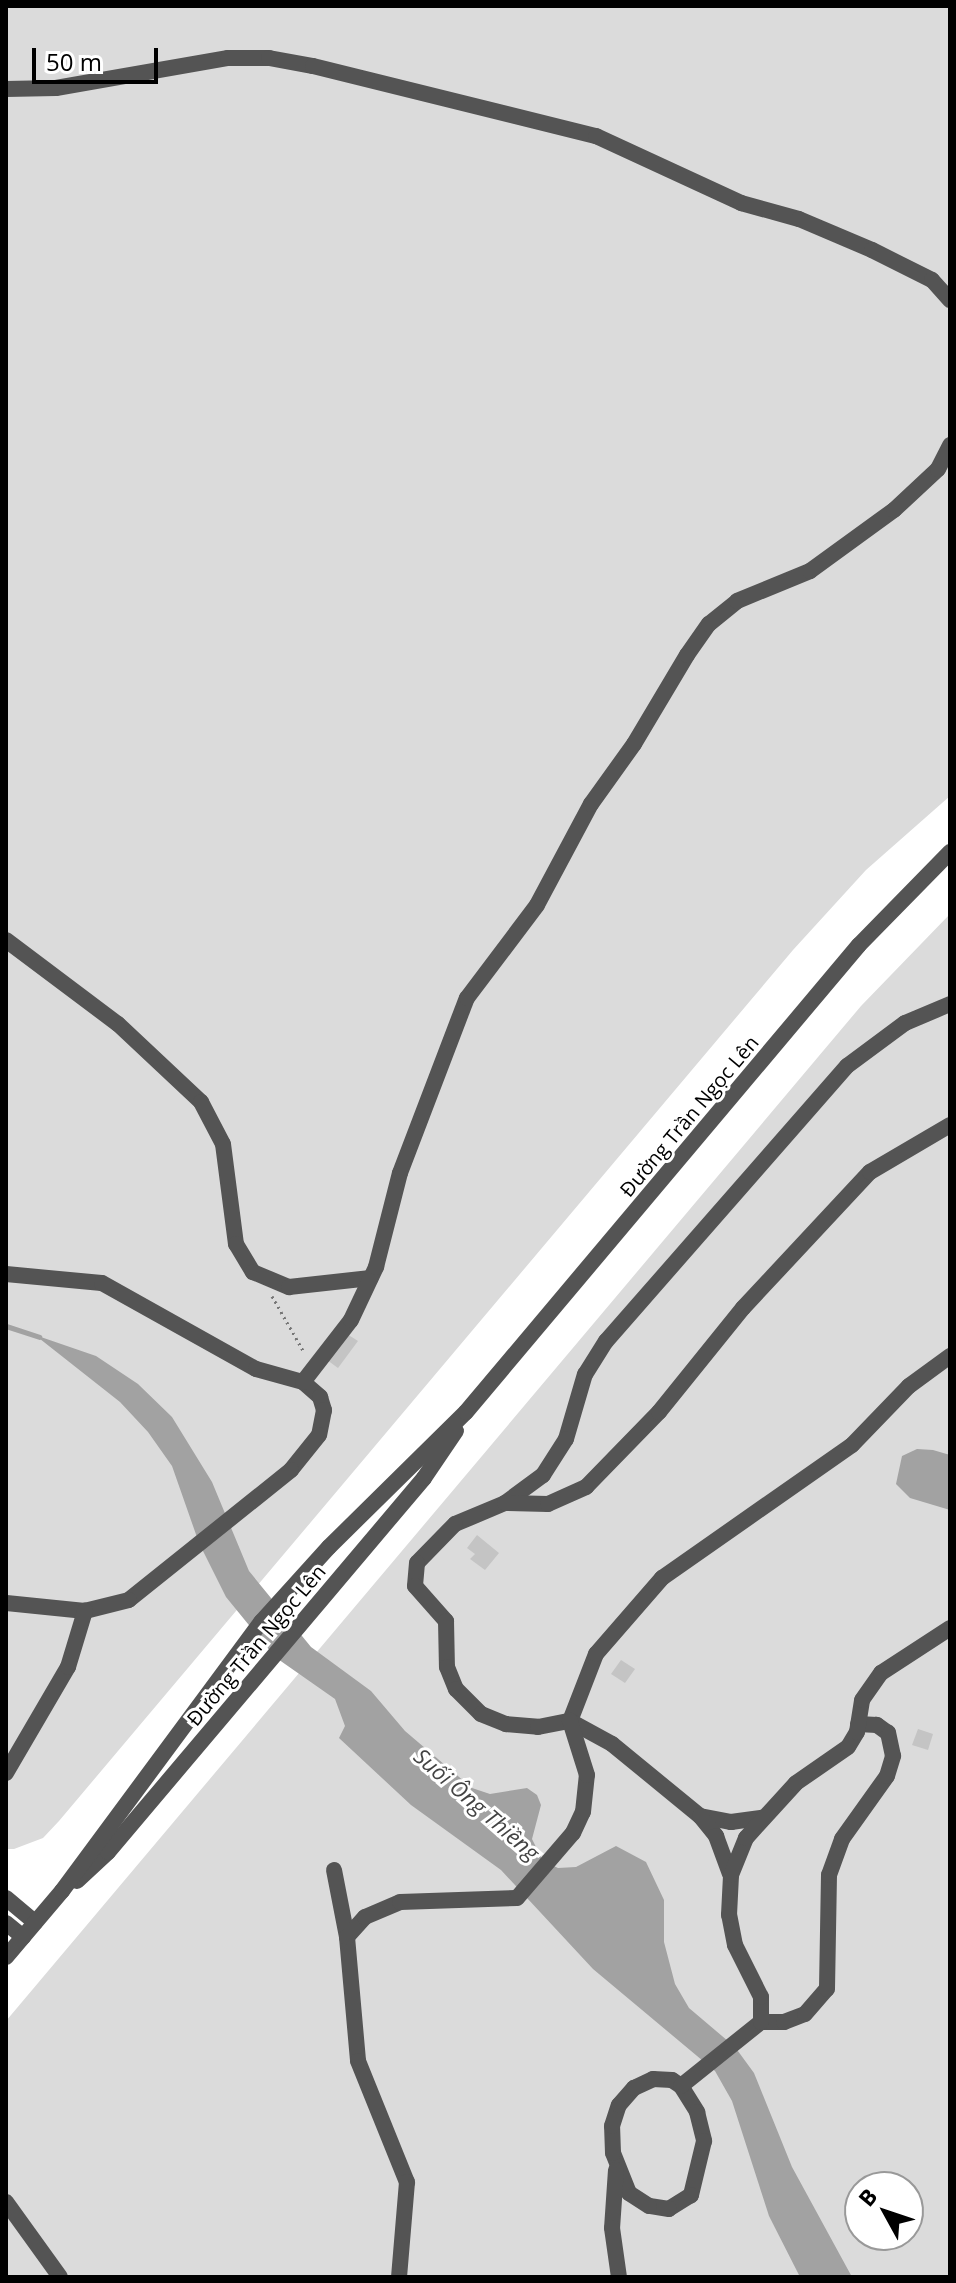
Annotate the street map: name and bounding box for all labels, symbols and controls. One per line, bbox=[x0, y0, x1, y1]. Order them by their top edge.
scale bar bbox=[36, 32, 162, 82]
text: 50 m bbox=[46, 45, 102, 78]
street label: Đường Trần Ngọc Lên bbox=[615, 1031, 763, 1201]
street label: Đường Trần Ngọc Lên bbox=[182, 1560, 330, 1730]
water label: Suối Ông Thiềng bbox=[409, 1742, 545, 1866]
north arrow bbox=[844, 2171, 924, 2251]
text: B bbox=[851, 2182, 883, 2212]

